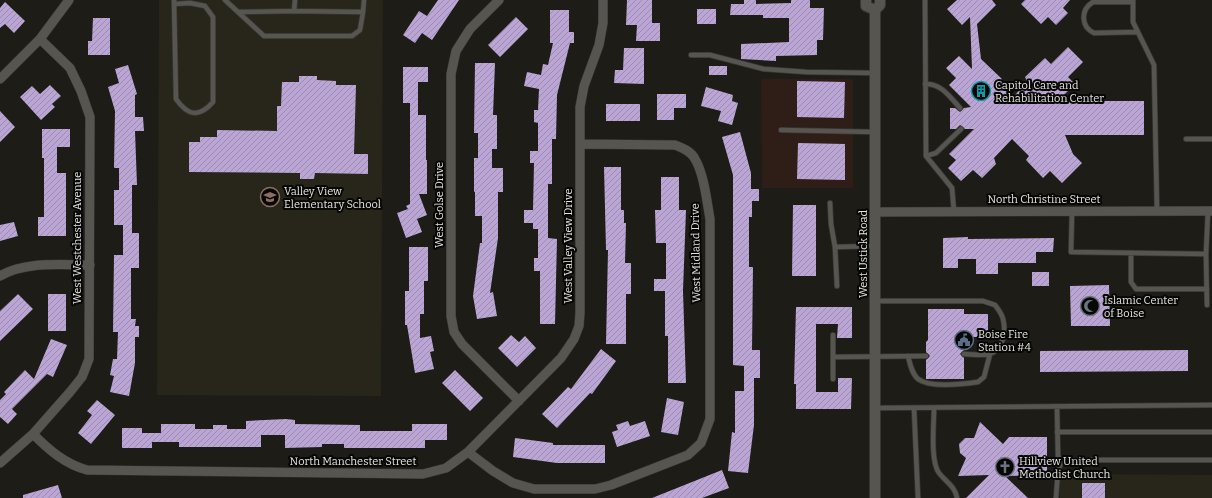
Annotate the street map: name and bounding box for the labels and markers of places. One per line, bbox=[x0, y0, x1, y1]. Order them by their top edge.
place label: Capitol Care and Rehabilitation Center bbox=[995, 79, 1104, 105]
building icon: Capitol Care and Rehabilitation Center bbox=[970, 80, 992, 102]
place label: Valley View Elementary School bbox=[284, 185, 381, 211]
school or university icon: Valley View Elementary School bbox=[259, 186, 281, 208]
place label: Islamic Center of Boise bbox=[1104, 294, 1178, 320]
mosque icon: Islamic Center of Boise bbox=[1079, 295, 1101, 317]
place label: Boise Fire Station #4 bbox=[978, 328, 1031, 354]
public building icon: Boise Fire Station #4 bbox=[953, 329, 975, 351]
place label: Hillview United Methodist Church bbox=[1019, 455, 1110, 481]
church icon: Hillview United Methodist Church bbox=[994, 456, 1016, 478]

